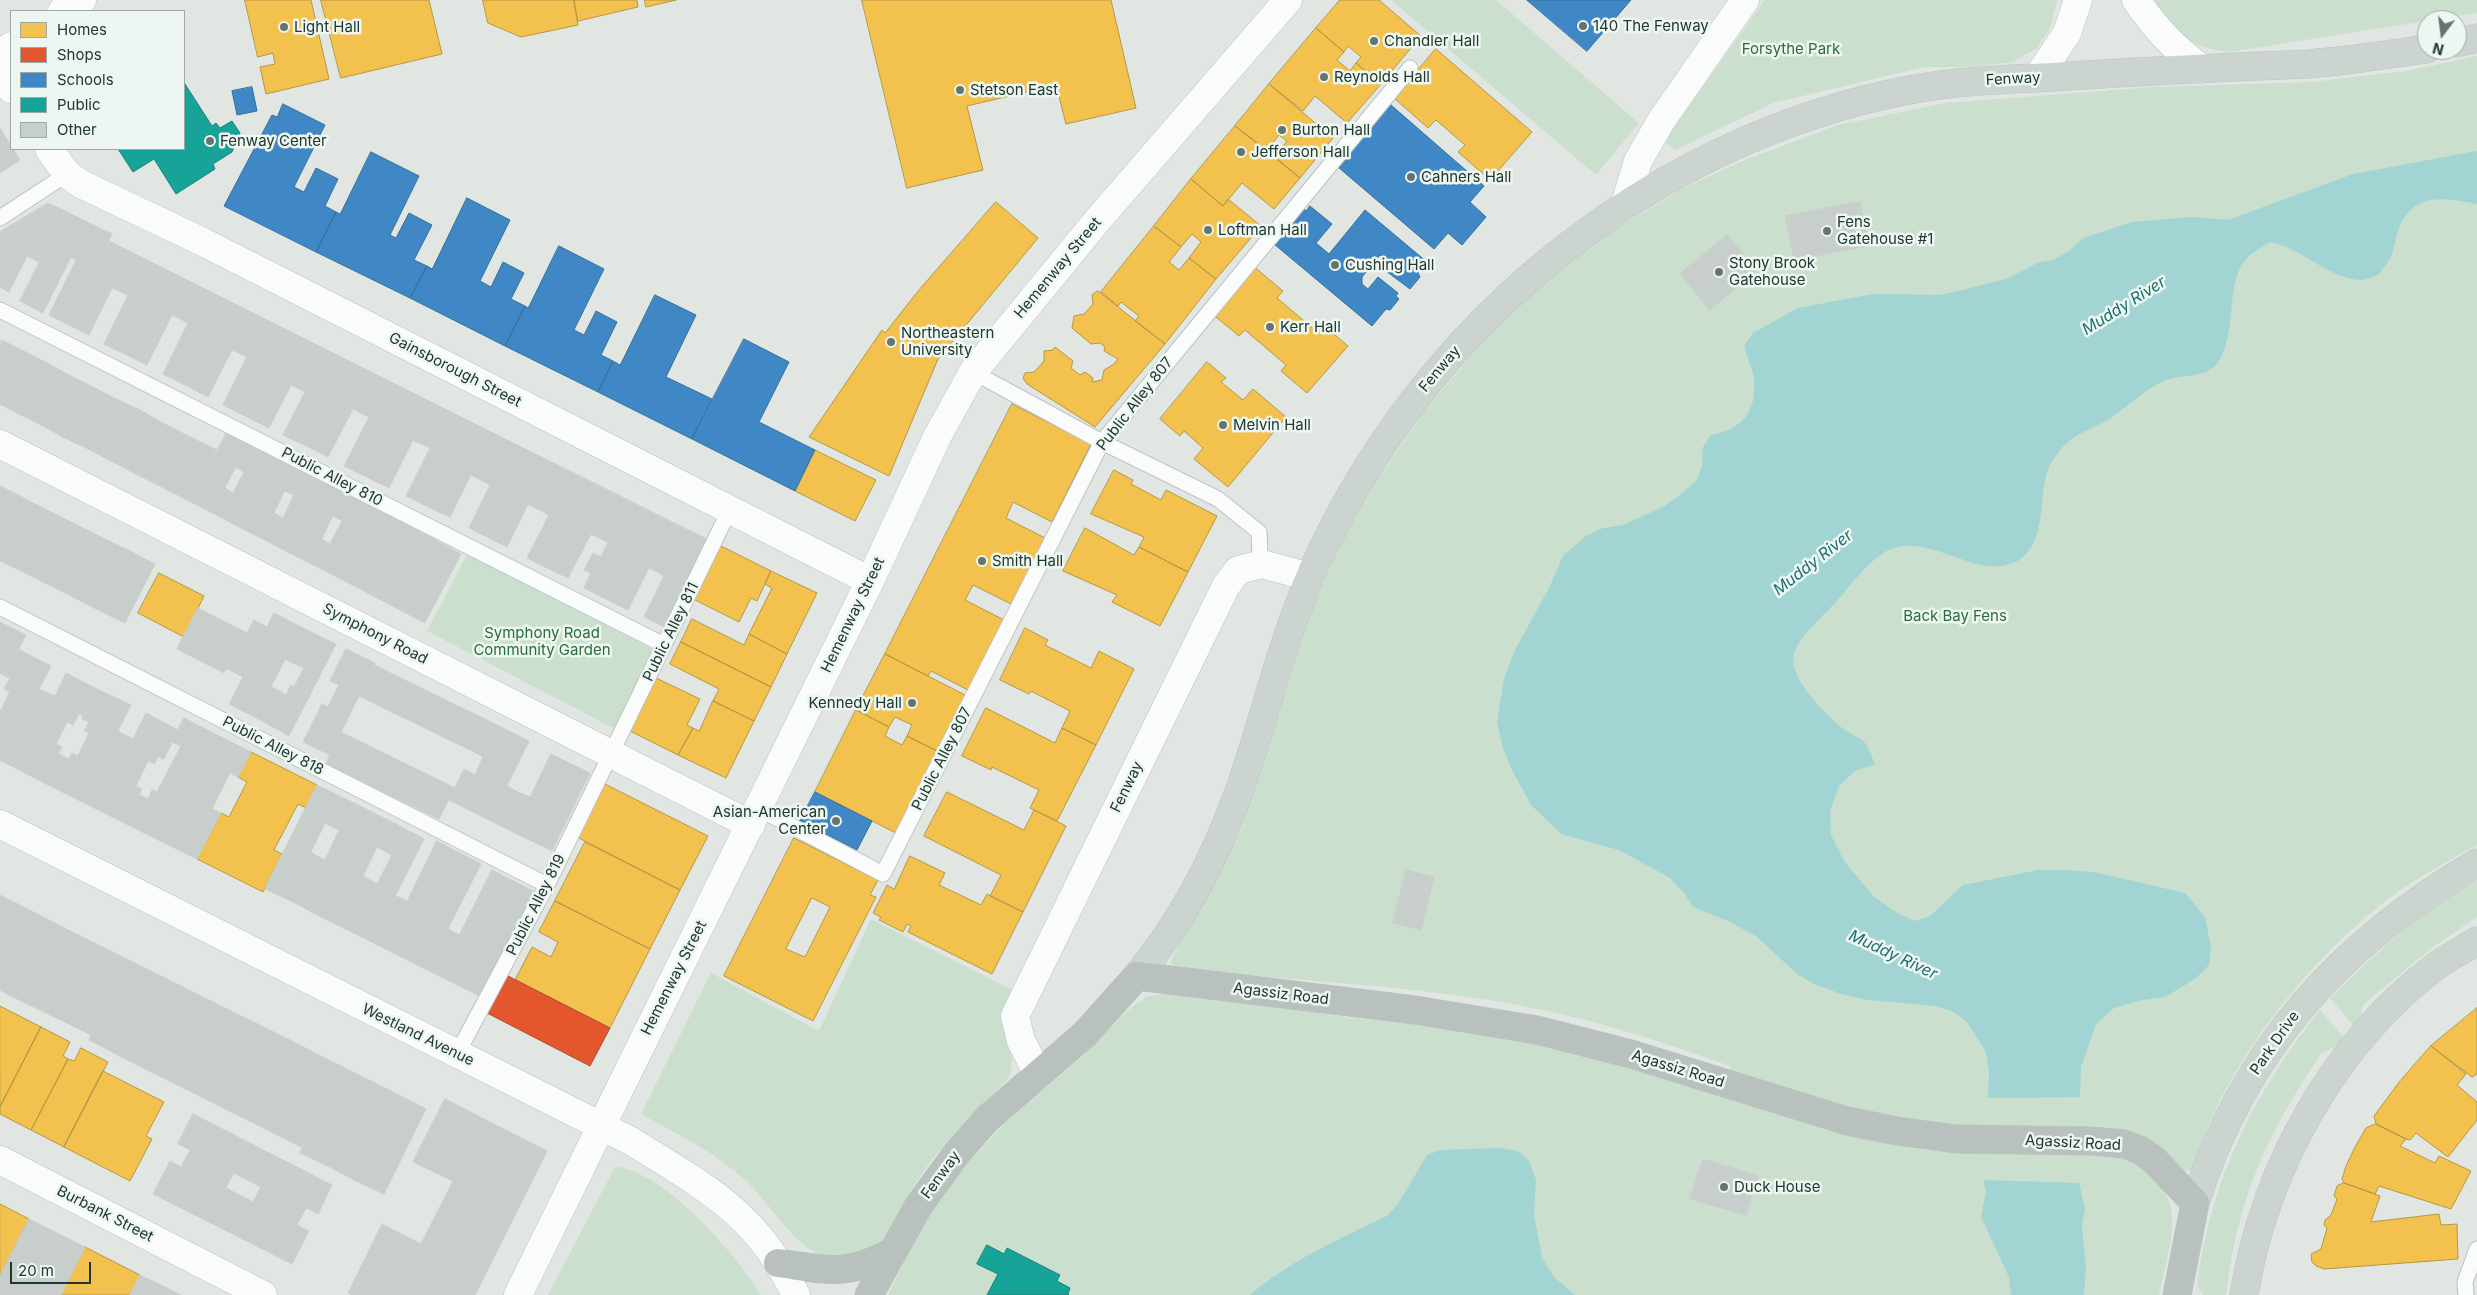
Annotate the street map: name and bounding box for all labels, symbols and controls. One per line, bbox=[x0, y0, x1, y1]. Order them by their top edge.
legend bbox=[10, 10, 185, 150]
north arrow bbox=[2417, 10, 2467, 60]
place label: 140 The Fenway bbox=[1593, 17, 1709, 35]
place label: Light Hall bbox=[294, 18, 360, 36]
text: Homes bbox=[57, 20, 107, 39]
marker: 140 The Fenway bbox=[1577, 20, 1589, 32]
marker: Light Hall bbox=[278, 21, 290, 33]
place label: Chandler Hall bbox=[1384, 32, 1479, 50]
marker: Chandler Hall bbox=[1368, 35, 1380, 47]
text: N bbox=[2431, 39, 2446, 59]
park label: Forsythe Park bbox=[1742, 40, 1840, 58]
text: Shops bbox=[57, 45, 102, 64]
place label: Reynolds Hall bbox=[1334, 68, 1430, 86]
street label: Fenway bbox=[1985, 69, 2041, 89]
text: Schools bbox=[57, 70, 114, 89]
marker: Reynolds Hall bbox=[1318, 71, 1330, 83]
place label: Stetson East bbox=[970, 81, 1058, 99]
marker: Stetson East bbox=[954, 84, 966, 96]
text: Public bbox=[57, 95, 100, 114]
text: Other bbox=[57, 120, 97, 139]
place label: Burton Hall bbox=[1292, 121, 1370, 139]
marker: Burton Hall bbox=[1276, 124, 1288, 136]
place label: Fenway Center bbox=[220, 132, 327, 150]
marker: Fenway Center bbox=[204, 135, 216, 147]
place label: Jefferson Hall bbox=[1251, 143, 1350, 161]
marker: Jefferson Hall bbox=[1235, 146, 1247, 158]
place label: Cahners Hall bbox=[1421, 168, 1511, 186]
marker: Cahners Hall bbox=[1405, 171, 1417, 183]
place label: Fens Gatehouse #1 bbox=[1837, 213, 1933, 248]
street label: Hemenway Street bbox=[1011, 214, 1105, 322]
place label: Loftman Hall bbox=[1218, 221, 1307, 239]
marker: Loftman Hall bbox=[1202, 224, 1214, 236]
marker: Fens Gatehouse #1 bbox=[1821, 225, 1833, 237]
place label: Stony Brook Gatehouse bbox=[1729, 254, 1815, 289]
place label: Cushing Hall bbox=[1345, 256, 1434, 274]
marker: Cushing Hall bbox=[1329, 259, 1341, 271]
marker: Stony Brook Gatehouse bbox=[1713, 266, 1725, 278]
water label: Muddy River bbox=[2079, 273, 2169, 339]
place label: Kerr Hall bbox=[1280, 318, 1341, 336]
marker: Kerr Hall bbox=[1264, 321, 1276, 333]
place label: Northeastern University bbox=[901, 324, 994, 359]
street label: Gainsborough Street bbox=[386, 329, 524, 411]
marker: Northeastern University bbox=[885, 336, 897, 348]
street label: Fenway bbox=[1416, 342, 1464, 396]
street label: Public Alley 807 bbox=[1093, 354, 1177, 454]
place label: Melvin Hall bbox=[1233, 416, 1311, 434]
marker: Melvin Hall bbox=[1217, 419, 1229, 431]
street label: Public Alley 810 bbox=[278, 444, 386, 510]
water label: Muddy River bbox=[1770, 526, 1856, 600]
place label: Smith Hall bbox=[992, 552, 1063, 570]
street label: Hemenway Street bbox=[817, 554, 889, 676]
marker: Smith Hall bbox=[976, 555, 988, 567]
street label: Public Alley 811 bbox=[639, 580, 703, 684]
street label: Symphony Road bbox=[319, 600, 431, 668]
park label: Back Bay Fens bbox=[1903, 607, 2007, 625]
park label: Symphony Road Community Garden bbox=[473, 624, 611, 659]
place label: Kennedy Hall bbox=[809, 694, 902, 712]
marker: Kennedy Hall bbox=[906, 697, 918, 709]
street label: Public Alley 807 bbox=[908, 704, 976, 814]
street label: Public Alley 818 bbox=[219, 713, 327, 779]
street label: Fenway bbox=[1107, 758, 1147, 816]
place label: Asian-American Center bbox=[713, 803, 826, 838]
marker: Asian-American Center bbox=[830, 815, 842, 827]
street label: Public Alley 819 bbox=[503, 851, 569, 959]
street label: Hemenway Street bbox=[637, 918, 711, 1038]
water label: Muddy River bbox=[1846, 926, 1940, 984]
street label: Agassiz Road bbox=[1232, 979, 1330, 1009]
street label: Westland Avenue bbox=[359, 1000, 477, 1070]
street label: Park Drive bbox=[2247, 1008, 2303, 1078]
street label: Agassiz Road bbox=[1629, 1046, 1727, 1092]
street label: Agassiz Road bbox=[2025, 1131, 2121, 1155]
street label: Fenway bbox=[918, 1148, 964, 1202]
place label: Duck House bbox=[1734, 1178, 1820, 1196]
marker: Duck House bbox=[1718, 1181, 1730, 1193]
street label: Burbank Street bbox=[54, 1182, 156, 1246]
scale bar bbox=[12, 1252, 94, 1284]
text: 20 m bbox=[18, 1261, 54, 1280]

